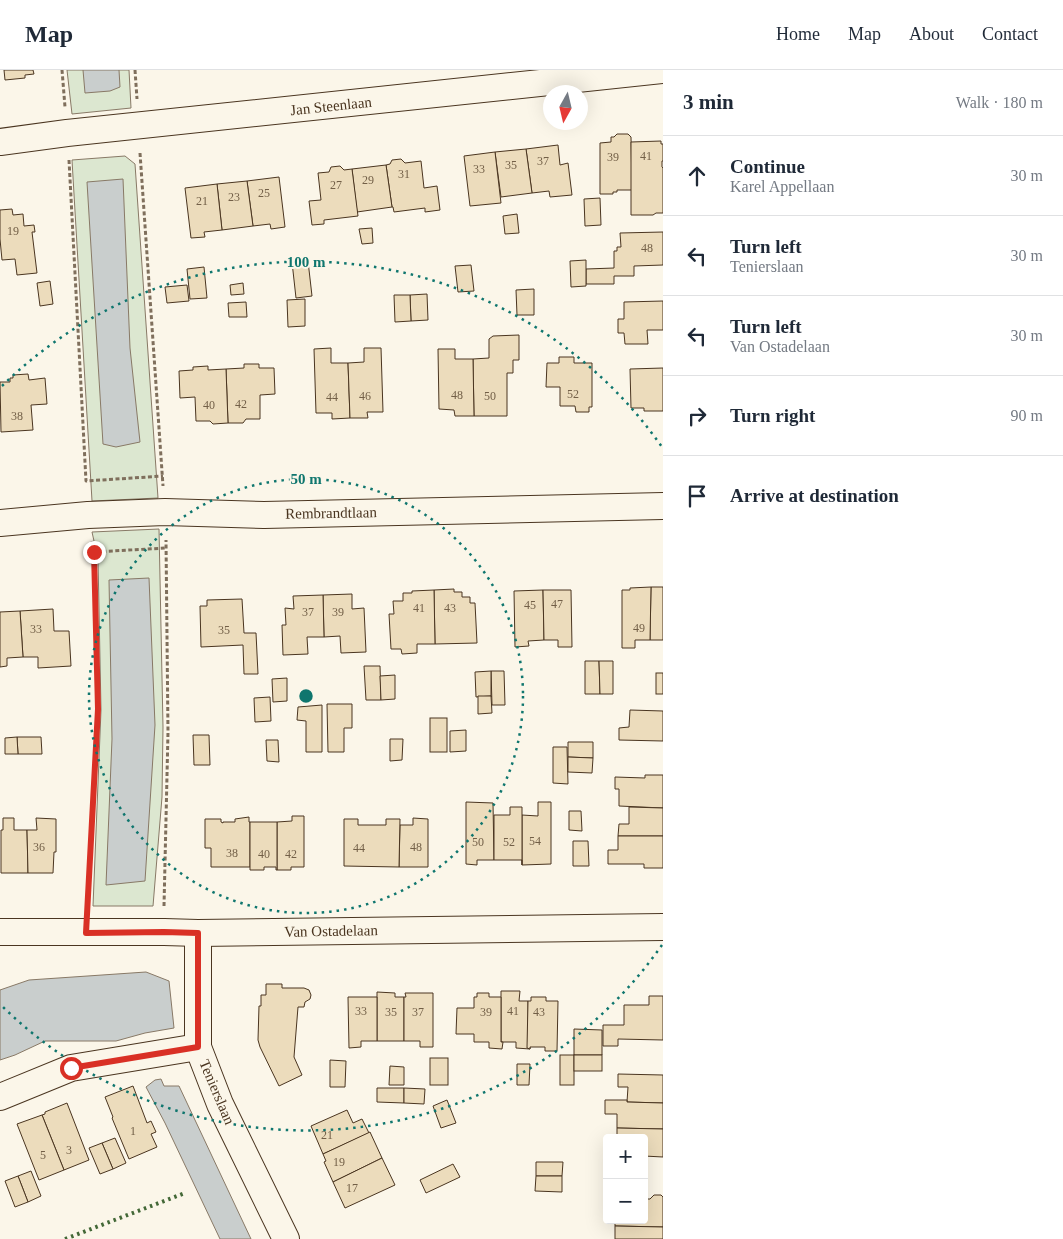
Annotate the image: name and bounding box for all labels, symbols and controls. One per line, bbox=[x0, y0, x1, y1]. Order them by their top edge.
text: Map bbox=[25, 21, 73, 47]
text: Home bbox=[776, 24, 820, 44]
text: Map bbox=[848, 24, 881, 44]
text: About bbox=[909, 24, 954, 44]
text: Contact bbox=[982, 24, 1038, 44]
north arrow bbox=[543, 85, 588, 130]
text: 3 min bbox=[683, 90, 734, 114]
street label: Jan Steenlaan bbox=[289, 94, 373, 118]
text: Walk · 180 m bbox=[956, 94, 1043, 111]
house number: 41 bbox=[640, 149, 652, 163]
house number: 39 bbox=[607, 150, 619, 164]
house number: 37 bbox=[537, 154, 549, 168]
text: Continue bbox=[730, 156, 805, 177]
house number: 35 bbox=[505, 158, 517, 172]
house number: 33 bbox=[473, 162, 485, 176]
icon: ahead bbox=[683, 162, 711, 190]
house number: 31 bbox=[398, 167, 410, 181]
text: 30 m bbox=[1011, 167, 1043, 184]
house number: 29 bbox=[362, 173, 374, 187]
house number: 27 bbox=[330, 178, 342, 192]
text: Karel Appellaan bbox=[730, 178, 834, 195]
house number: 25 bbox=[258, 186, 270, 200]
house number: 23 bbox=[228, 190, 240, 204]
house number: 21 bbox=[196, 194, 208, 208]
house number: 19 bbox=[7, 224, 19, 238]
text: Turn left bbox=[730, 236, 802, 257]
house number: 48 bbox=[641, 241, 653, 255]
icon: left bbox=[683, 242, 711, 270]
text: 30 m bbox=[1011, 247, 1043, 264]
text: 100 m bbox=[287, 254, 326, 270]
text: Tenierslaan bbox=[730, 258, 804, 275]
text: Turn left bbox=[730, 316, 802, 337]
icon: left bbox=[683, 322, 711, 350]
text: 30 m bbox=[1011, 327, 1043, 344]
text: Van Ostadelaan bbox=[730, 338, 830, 355]
house number: 52 bbox=[567, 387, 579, 401]
house number: 48 bbox=[451, 388, 463, 402]
house number: 46 bbox=[359, 389, 371, 403]
house number: 50 bbox=[484, 389, 496, 403]
house number: 44 bbox=[326, 390, 338, 404]
house number: 42 bbox=[235, 397, 247, 411]
house number: 40 bbox=[203, 398, 215, 412]
icon: right bbox=[683, 402, 711, 430]
text: Turn right bbox=[730, 405, 815, 426]
text: 90 m bbox=[1011, 407, 1043, 424]
house number: 38 bbox=[11, 409, 23, 423]
text: 50 m bbox=[290, 471, 322, 487]
icon: arrive bbox=[683, 482, 711, 510]
text: Arrive at destination bbox=[730, 485, 899, 506]
street label: Rembrandtlaan bbox=[285, 504, 377, 522]
route end bbox=[83, 541, 106, 564]
house number: 47 bbox=[551, 597, 563, 611]
house number: 45 bbox=[524, 598, 536, 612]
house number: 41 bbox=[413, 601, 425, 615]
house number: 43 bbox=[444, 601, 456, 615]
house number: 37 bbox=[302, 605, 314, 619]
house number: 39 bbox=[332, 605, 344, 619]
house number: 49 bbox=[633, 621, 645, 635]
house number: 33 bbox=[30, 622, 42, 636]
house number: 35 bbox=[218, 623, 230, 637]
centre of rings bbox=[297, 687, 315, 705]
house number: 54 bbox=[529, 834, 541, 848]
house number: 50 bbox=[472, 835, 484, 849]
house number: 52 bbox=[503, 835, 515, 849]
house number: 36 bbox=[33, 840, 45, 854]
house number: 48 bbox=[410, 840, 422, 854]
house number: 44 bbox=[353, 841, 365, 855]
house number: 38 bbox=[226, 846, 238, 860]
house number: 40 bbox=[258, 847, 270, 861]
house number: 42 bbox=[285, 847, 297, 861]
street label: Van Ostadelaan bbox=[284, 922, 378, 940]
house number: 33 bbox=[355, 1004, 367, 1018]
house number: 41 bbox=[507, 1004, 519, 1018]
house number: 35 bbox=[385, 1005, 397, 1019]
house number: 37 bbox=[412, 1005, 424, 1019]
house number: 39 bbox=[480, 1005, 492, 1019]
house number: 43 bbox=[533, 1005, 545, 1019]
route start bbox=[60, 1057, 83, 1080]
street label: Tenierslaan bbox=[196, 1057, 238, 1127]
house number: 1 bbox=[130, 1124, 136, 1138]
house number: 21 bbox=[321, 1128, 333, 1142]
map controls bbox=[603, 1134, 648, 1224]
button: + bbox=[603, 1134, 648, 1179]
house number: 3 bbox=[66, 1143, 72, 1157]
house number: 5 bbox=[40, 1148, 46, 1162]
house number: 19 bbox=[333, 1155, 345, 1169]
button: − bbox=[603, 1179, 648, 1224]
house number: 17 bbox=[346, 1181, 358, 1195]

